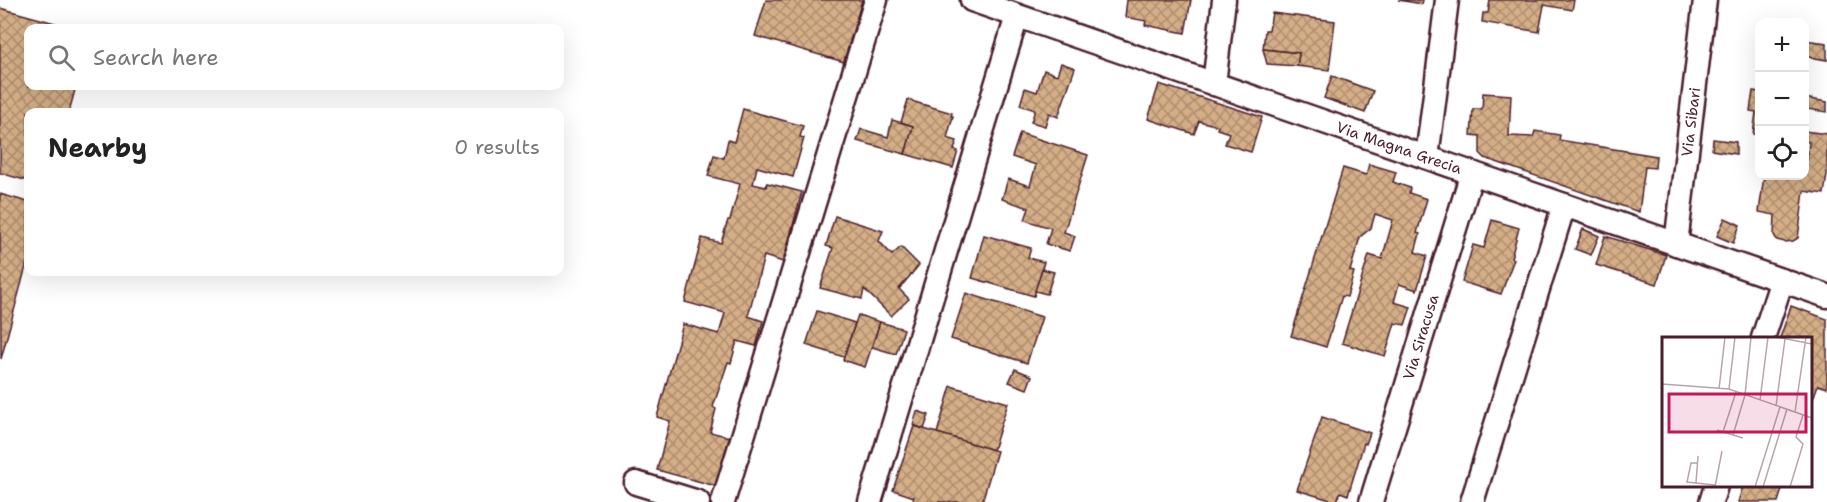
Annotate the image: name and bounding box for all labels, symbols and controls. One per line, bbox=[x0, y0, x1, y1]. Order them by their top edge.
map controls bbox=[1755, 18, 1809, 180]
button: + bbox=[1755, 18, 1809, 72]
search box bbox=[24, 24, 564, 90]
icon: search bbox=[45, 41, 78, 74]
text: Search here bbox=[93, 43, 219, 72]
button: − bbox=[1755, 72, 1809, 126]
street label: Via Sibari bbox=[1677, 86, 1705, 158]
street label: Via Magna Grecia bbox=[1334, 117, 1465, 179]
button: locate bbox=[1755, 126, 1809, 180]
text: Nearby bbox=[48, 130, 147, 165]
text: 0 results bbox=[454, 134, 540, 160]
street label: Via Siracusa bbox=[1399, 291, 1444, 382]
inset map bbox=[1662, 337, 1812, 487]

